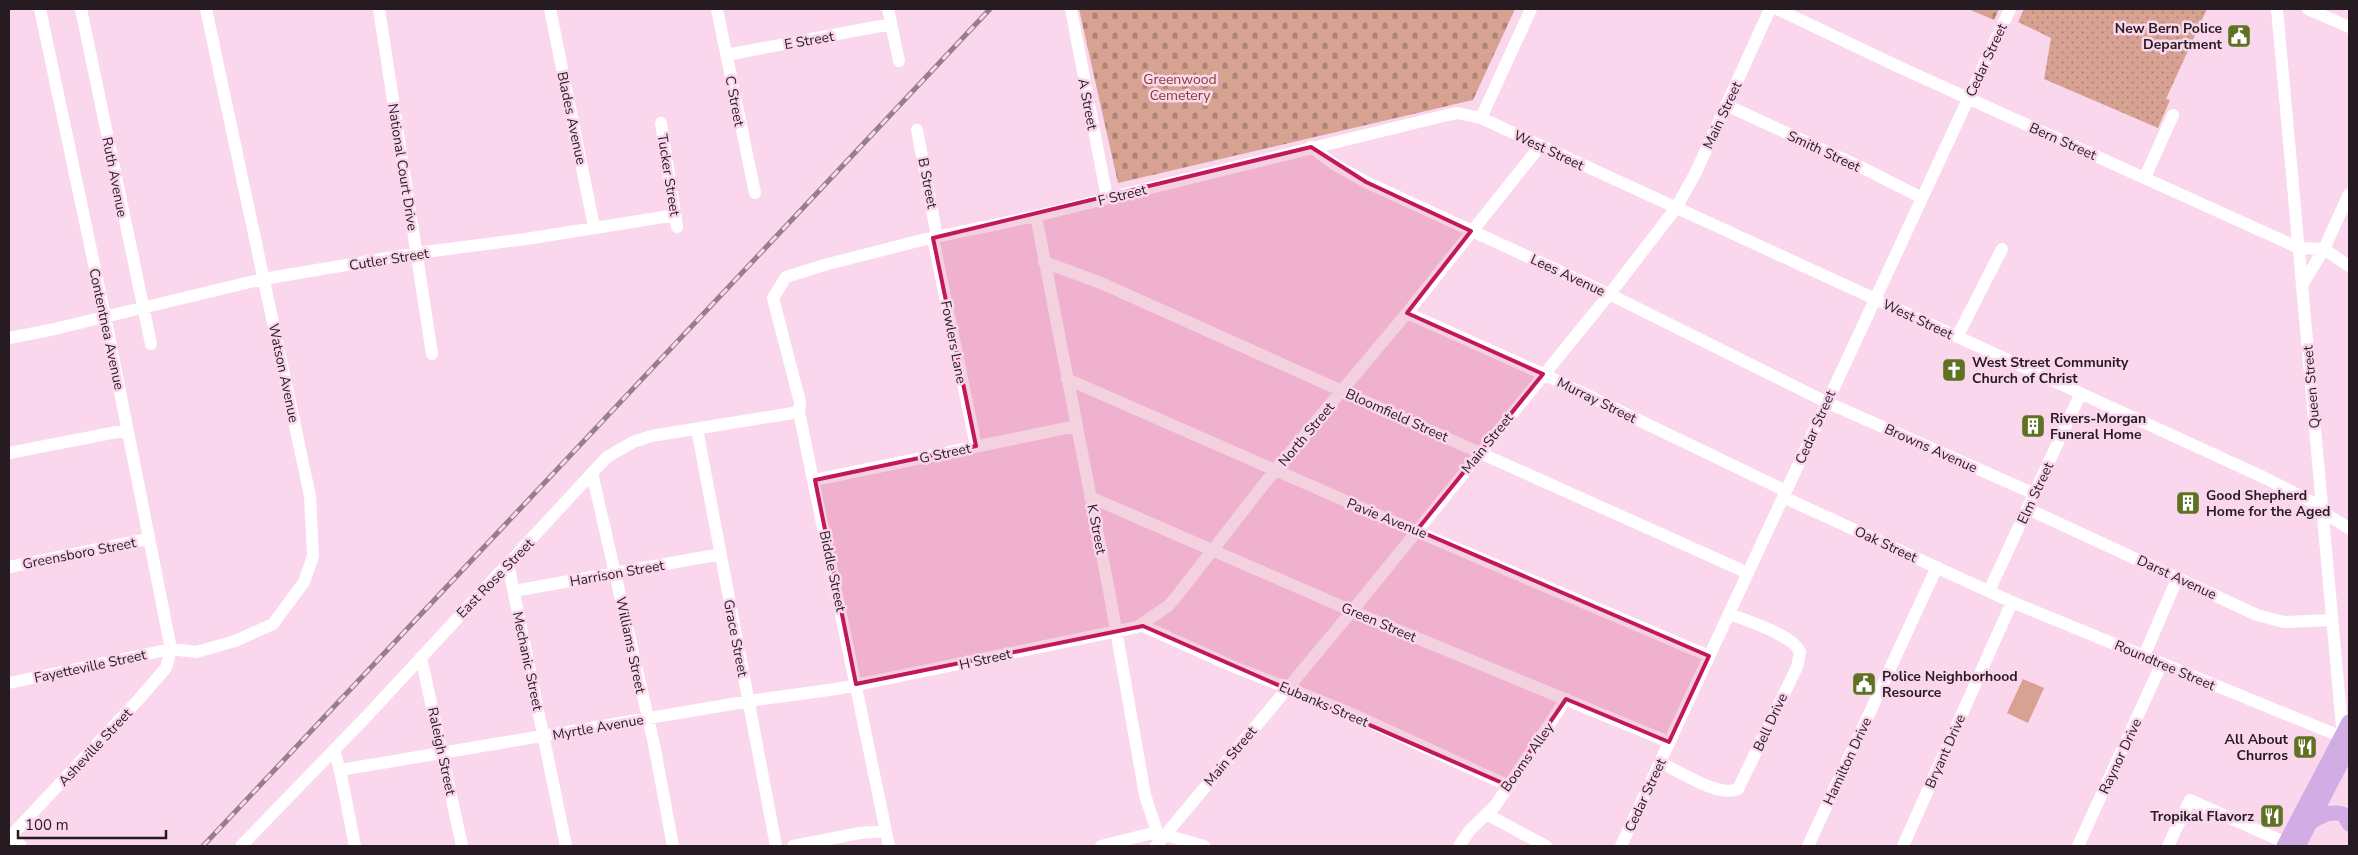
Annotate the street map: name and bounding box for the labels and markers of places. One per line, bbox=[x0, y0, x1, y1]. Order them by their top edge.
place label: New Bern Police Department bbox=[2115, 19, 2223, 54]
public building icon: New Bern Police Department bbox=[2226, 23, 2252, 49]
place label: West Street Community Church of Christ bbox=[1972, 353, 2129, 388]
church icon: West Street Community Church of Christ bbox=[1941, 357, 1967, 383]
place label: Rivers-Morgan Funeral Home bbox=[2050, 409, 2146, 444]
building icon: Rivers-Morgan Funeral Home bbox=[2020, 413, 2046, 439]
place label: Good Shepherd Home for the Aged bbox=[2206, 486, 2331, 521]
building icon: Good Shepherd Home for the Aged bbox=[2175, 490, 2201, 516]
place label: Police Neighborhood Resource bbox=[1882, 667, 2018, 702]
public building icon: Police Neighborhood Resource bbox=[1851, 671, 1877, 697]
place label: All About Churros bbox=[2225, 730, 2289, 765]
restaurant icon: All About Churros bbox=[2292, 734, 2318, 760]
restaurant icon: Tropikal Flavorz bbox=[2259, 803, 2285, 829]
place label: Tropikal Flavorz bbox=[2150, 807, 2254, 826]

